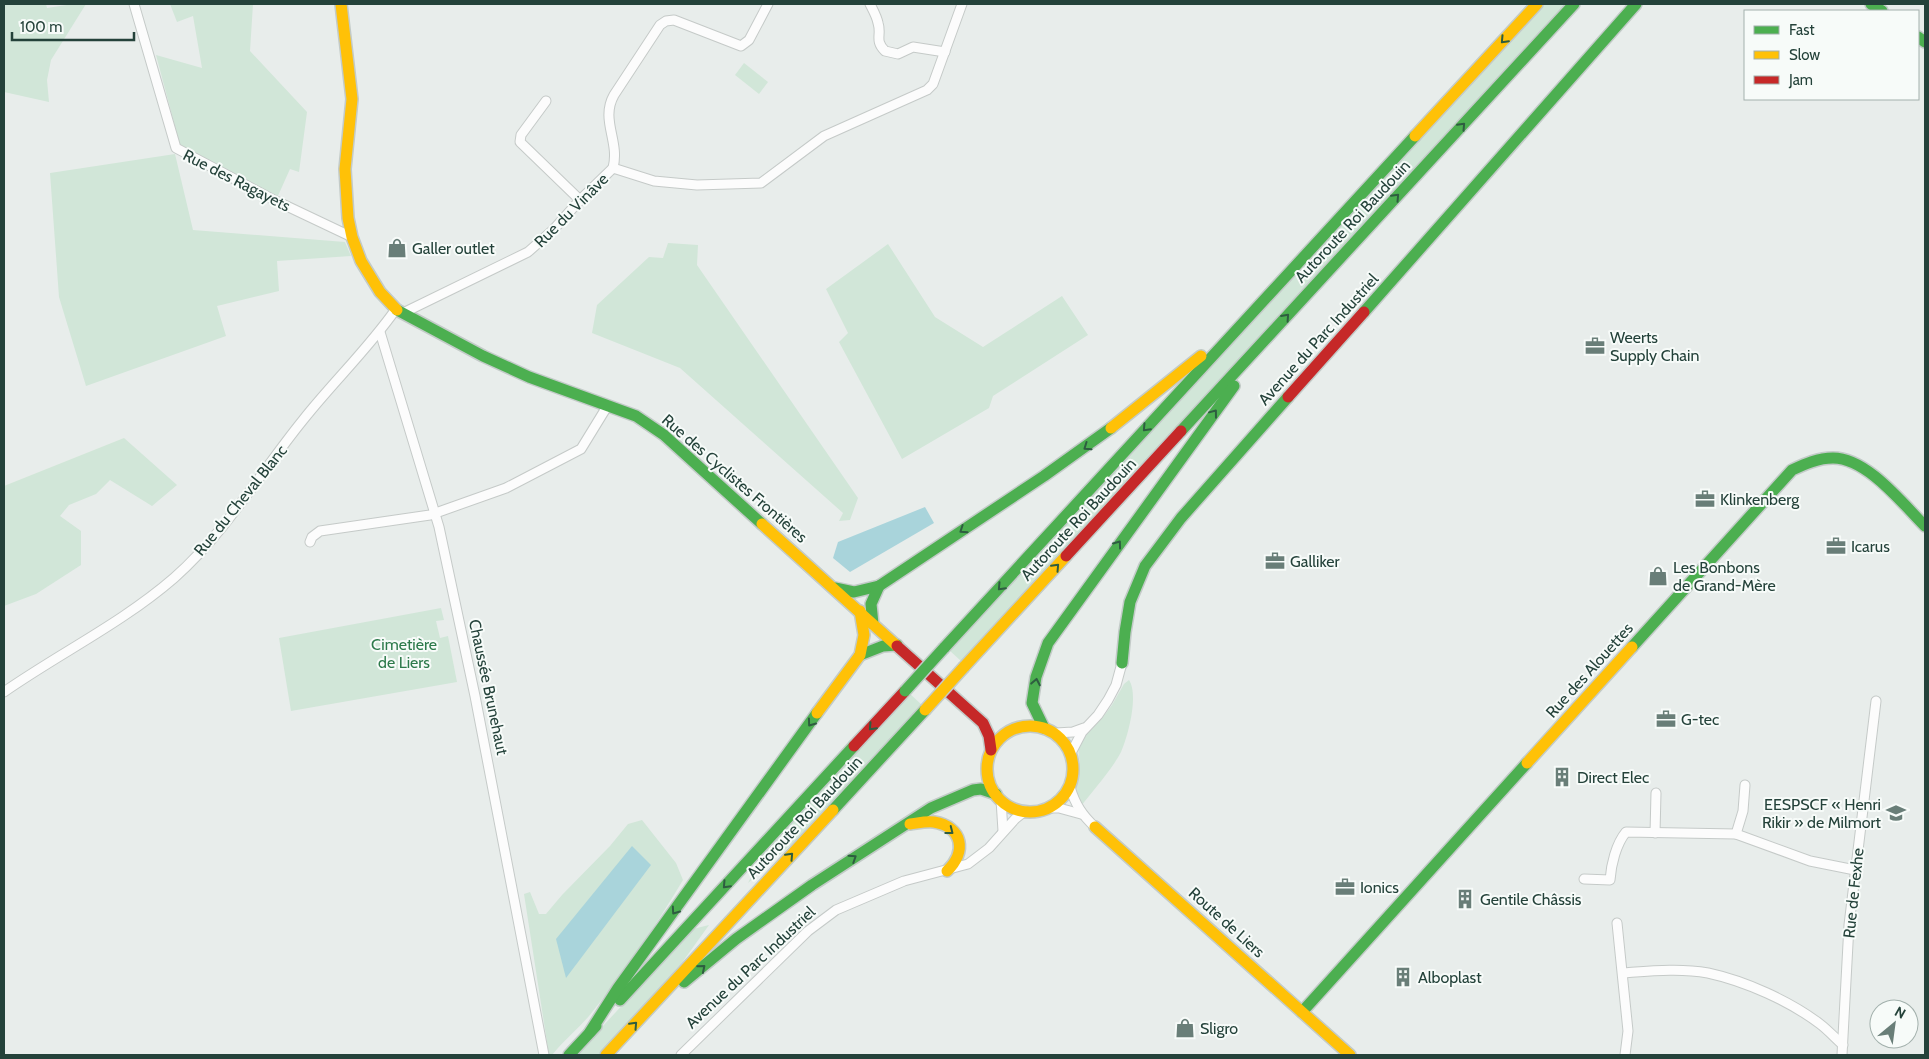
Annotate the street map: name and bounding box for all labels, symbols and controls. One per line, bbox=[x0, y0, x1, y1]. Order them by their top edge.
scale bar bbox=[12, 10, 135, 42]
legend bbox=[1744, 10, 1919, 100]
text: 100 m bbox=[20, 18, 62, 36]
text: Fast bbox=[1789, 21, 1814, 39]
one-way arrow bbox=[1501, 34, 1510, 43]
text: Slow bbox=[1789, 46, 1820, 64]
text: Jam bbox=[1788, 71, 1813, 89]
one-way arrow bbox=[1456, 122, 1465, 131]
street label: Rue des Ragayets bbox=[180, 145, 294, 216]
street label: Autoroute Roi Baudouin bbox=[1291, 156, 1414, 287]
street label: Rue du Vinâve bbox=[530, 169, 612, 251]
one-way arrow bbox=[1390, 194, 1399, 203]
shop icon: Galler outlet bbox=[386, 237, 408, 259]
place label: Galler outlet bbox=[412, 239, 495, 258]
street label: Avenue du Parc Industriel bbox=[1254, 270, 1382, 409]
one-way arrow bbox=[1280, 313, 1289, 322]
place label: Weerts Supply Chain bbox=[1610, 328, 1699, 365]
office icon: Weerts Supply Chain bbox=[1584, 335, 1606, 357]
street label: Rue des Cyclistes Frontières bbox=[658, 410, 811, 547]
one-way arrow bbox=[1209, 410, 1217, 419]
one-way arrow bbox=[1143, 423, 1152, 432]
street label: Rue du Cheval Blanc bbox=[190, 441, 291, 560]
one-way arrow bbox=[1083, 441, 1093, 450]
street label: Autoroute Roi Baudouin bbox=[1017, 454, 1140, 585]
office icon: Klinkenberg bbox=[1694, 488, 1716, 510]
place label: Klinkenberg bbox=[1720, 490, 1800, 509]
one-way arrow bbox=[960, 524, 969, 533]
office icon: Icarus bbox=[1825, 535, 1847, 557]
place label: Icarus bbox=[1851, 537, 1890, 556]
one-way arrow bbox=[1112, 540, 1121, 550]
office icon: Galliker bbox=[1264, 550, 1286, 572]
place label: Galliker bbox=[1290, 552, 1340, 571]
place label: Les Bonbons de Grand-Mère bbox=[1673, 558, 1776, 595]
one-way arrow bbox=[1051, 563, 1060, 572]
shop icon: Les Bonbons de Grand-Mère bbox=[1647, 565, 1669, 587]
one-way arrow bbox=[998, 581, 1007, 590]
street label: Chaussée Brunehaut bbox=[465, 618, 512, 757]
street label: Rue des Alouettes bbox=[1542, 619, 1637, 722]
park label: Cimetière de Liers bbox=[371, 635, 437, 672]
one-way arrow bbox=[1030, 677, 1040, 686]
office icon: G-tec bbox=[1655, 708, 1677, 730]
place label: G-tec bbox=[1681, 710, 1719, 729]
one-way arrow bbox=[808, 717, 817, 727]
one-way arrow bbox=[869, 721, 878, 730]
street label: Autoroute Roi Baudouin bbox=[743, 752, 866, 883]
building icon: Direct Elec bbox=[1551, 766, 1573, 788]
place label: Direct Elec bbox=[1577, 768, 1649, 787]
place label: EESPSCF « Henri Rikir » de Milmort bbox=[1762, 795, 1882, 832]
school or university icon: EESPSCF « Henri Rikir » de Milmort bbox=[1885, 802, 1907, 824]
one-way arrow bbox=[944, 825, 953, 834]
street label: Rue de Fexhe bbox=[1839, 847, 1868, 939]
one-way arrow bbox=[784, 853, 793, 862]
one-way arrow bbox=[847, 855, 856, 864]
office icon: Ionics bbox=[1334, 876, 1356, 898]
place label: Ionics bbox=[1360, 878, 1399, 897]
one-way arrow bbox=[723, 879, 732, 888]
street label: Route de Liers bbox=[1185, 883, 1269, 962]
building icon: Gentile Châssis bbox=[1454, 888, 1476, 910]
place label: Gentile Châssis bbox=[1480, 890, 1582, 909]
street label: Avenue du Parc Industriel bbox=[682, 902, 819, 1032]
one-way arrow bbox=[672, 905, 681, 915]
one-way arrow bbox=[696, 964, 705, 973]
building icon: Alboplast bbox=[1392, 966, 1414, 988]
place label: Alboplast bbox=[1418, 968, 1482, 987]
north arrow bbox=[1869, 999, 1919, 1049]
text: N bbox=[1892, 1002, 1909, 1023]
shop icon: Sligro bbox=[1174, 1017, 1196, 1039]
place label: Sligro bbox=[1200, 1019, 1238, 1038]
one-way arrow bbox=[628, 1022, 637, 1031]

